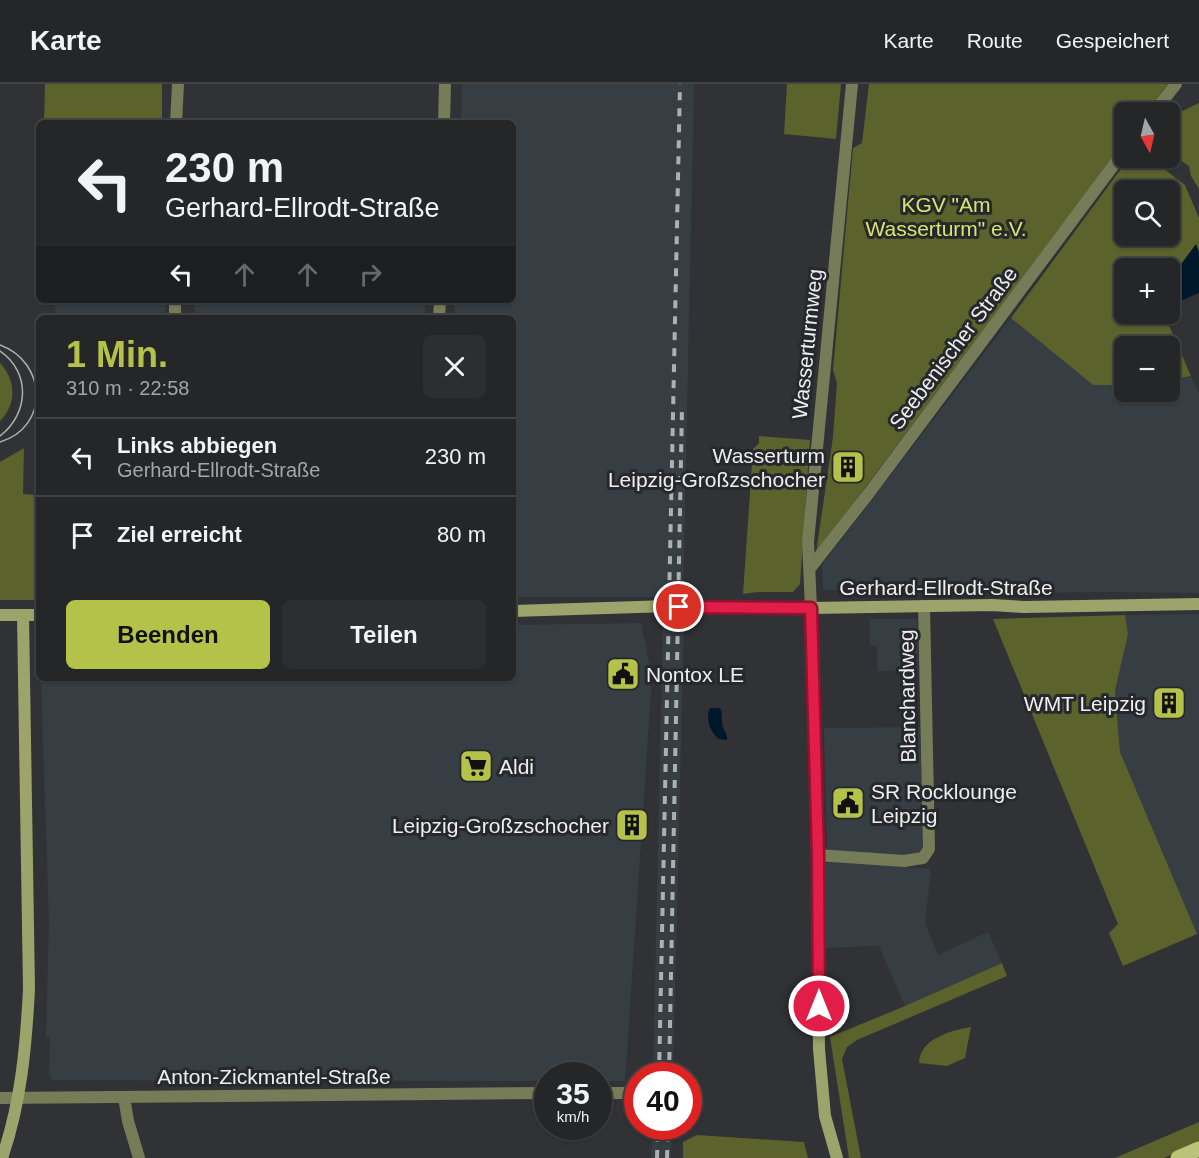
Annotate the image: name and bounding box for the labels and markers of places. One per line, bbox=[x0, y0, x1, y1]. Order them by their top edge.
place label: Wasserturm Leipzig-Großzschocher bbox=[608, 444, 825, 491]
building icon: Wasserturm Leipzig-Großzschocher bbox=[830, 449, 866, 485]
pin bbox=[653, 581, 704, 632]
public building icon: Nontox LE bbox=[605, 656, 641, 692]
place label: Nontox LE bbox=[646, 663, 744, 686]
building icon: WMT Leipzig bbox=[1151, 685, 1187, 721]
place label: WMT Leipzig bbox=[1024, 692, 1146, 715]
supermarket icon: Aldi bbox=[458, 748, 494, 784]
place label: Aldi bbox=[499, 755, 534, 778]
place label: SR Rocklounge Leipzig bbox=[871, 780, 1017, 827]
public building icon: SR Rocklounge Leipzig bbox=[830, 785, 866, 821]
building icon: Leipzig-Großzschocher bbox=[614, 807, 650, 843]
place label: Leipzig-Großzschocher bbox=[392, 814, 609, 837]

